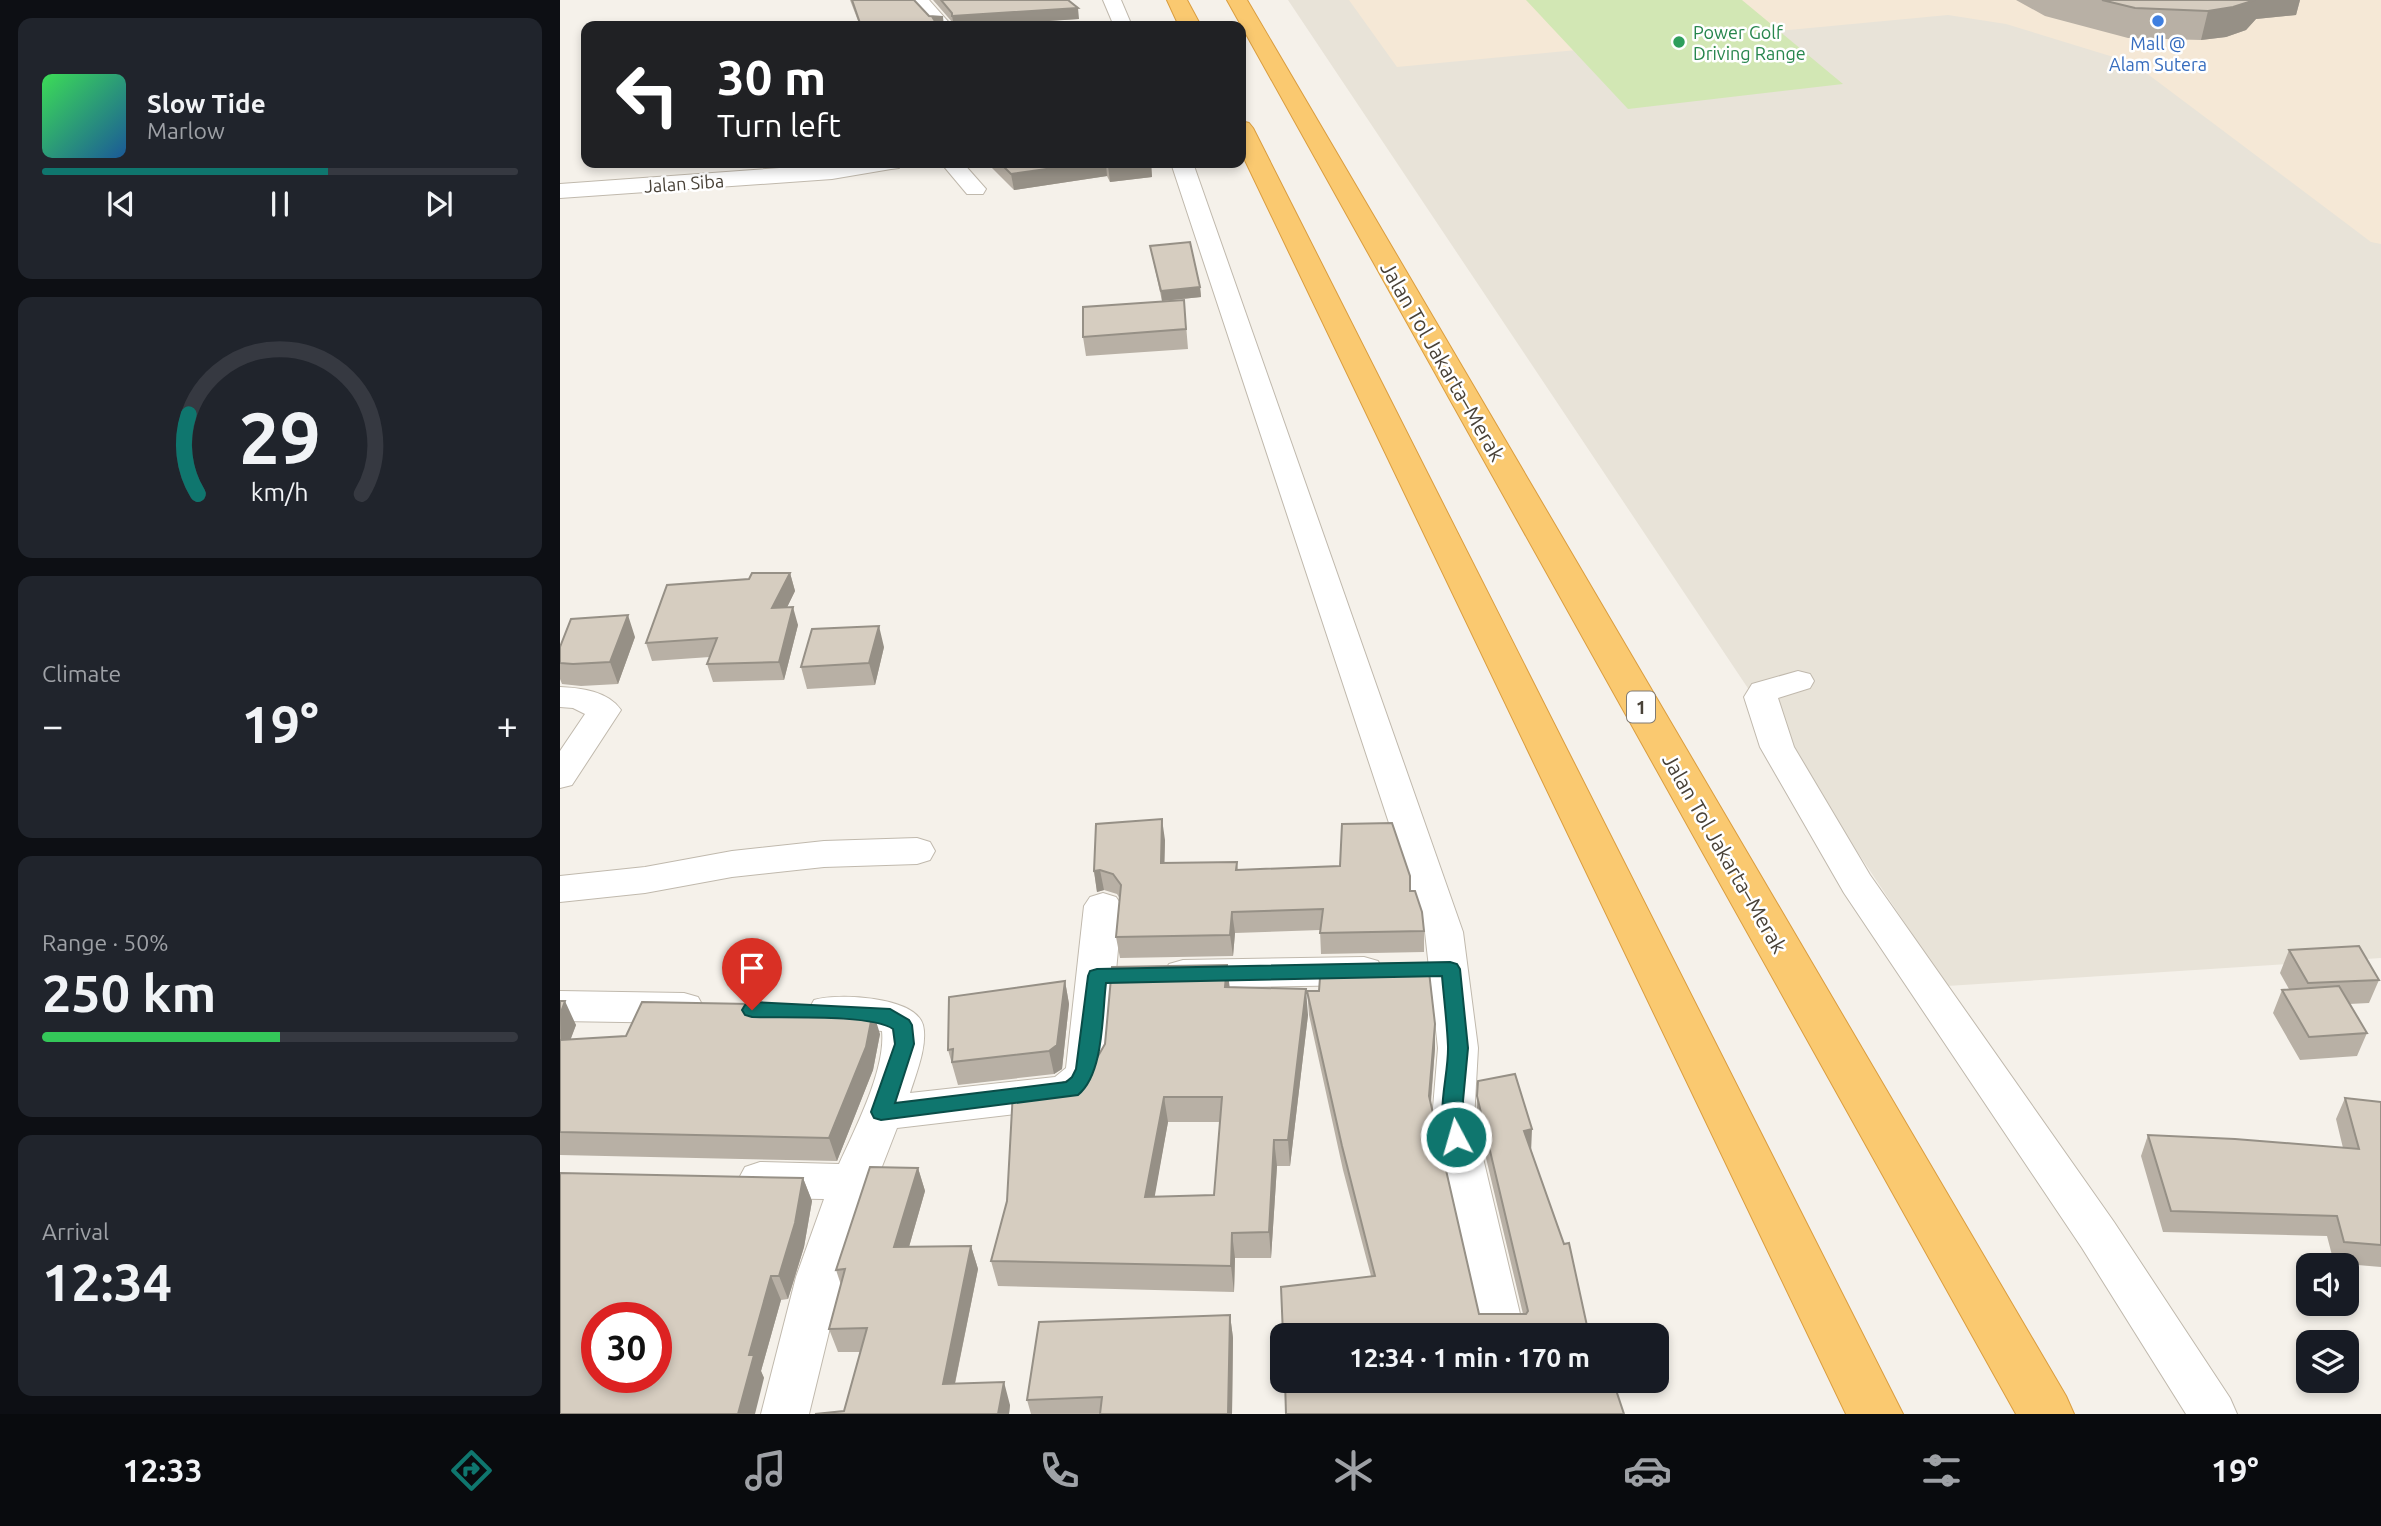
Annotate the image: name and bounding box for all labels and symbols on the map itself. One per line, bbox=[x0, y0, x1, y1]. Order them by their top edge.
marker: Mall @ Alam Sutera bbox=[2150, 13, 2166, 29]
place label: Power Golf Driving Range bbox=[1693, 22, 1806, 63]
place label: Mall @ Alam Sutera bbox=[2109, 33, 2207, 74]
marker: Power Golf Driving Range bbox=[1671, 34, 1687, 50]
street label: Jalan Siba bbox=[643, 170, 725, 196]
street label: Jalan Tol Jakarta–Merak bbox=[1376, 257, 1510, 465]
road number: 1 bbox=[1627, 692, 1655, 722]
street label: Jalan Tol Jakarta–Merak bbox=[1658, 749, 1792, 957]
pin bbox=[722, 938, 782, 1010]
position arrow bbox=[1419, 1100, 1493, 1174]
speed limit sign: 30 bbox=[581, 1302, 672, 1393]

